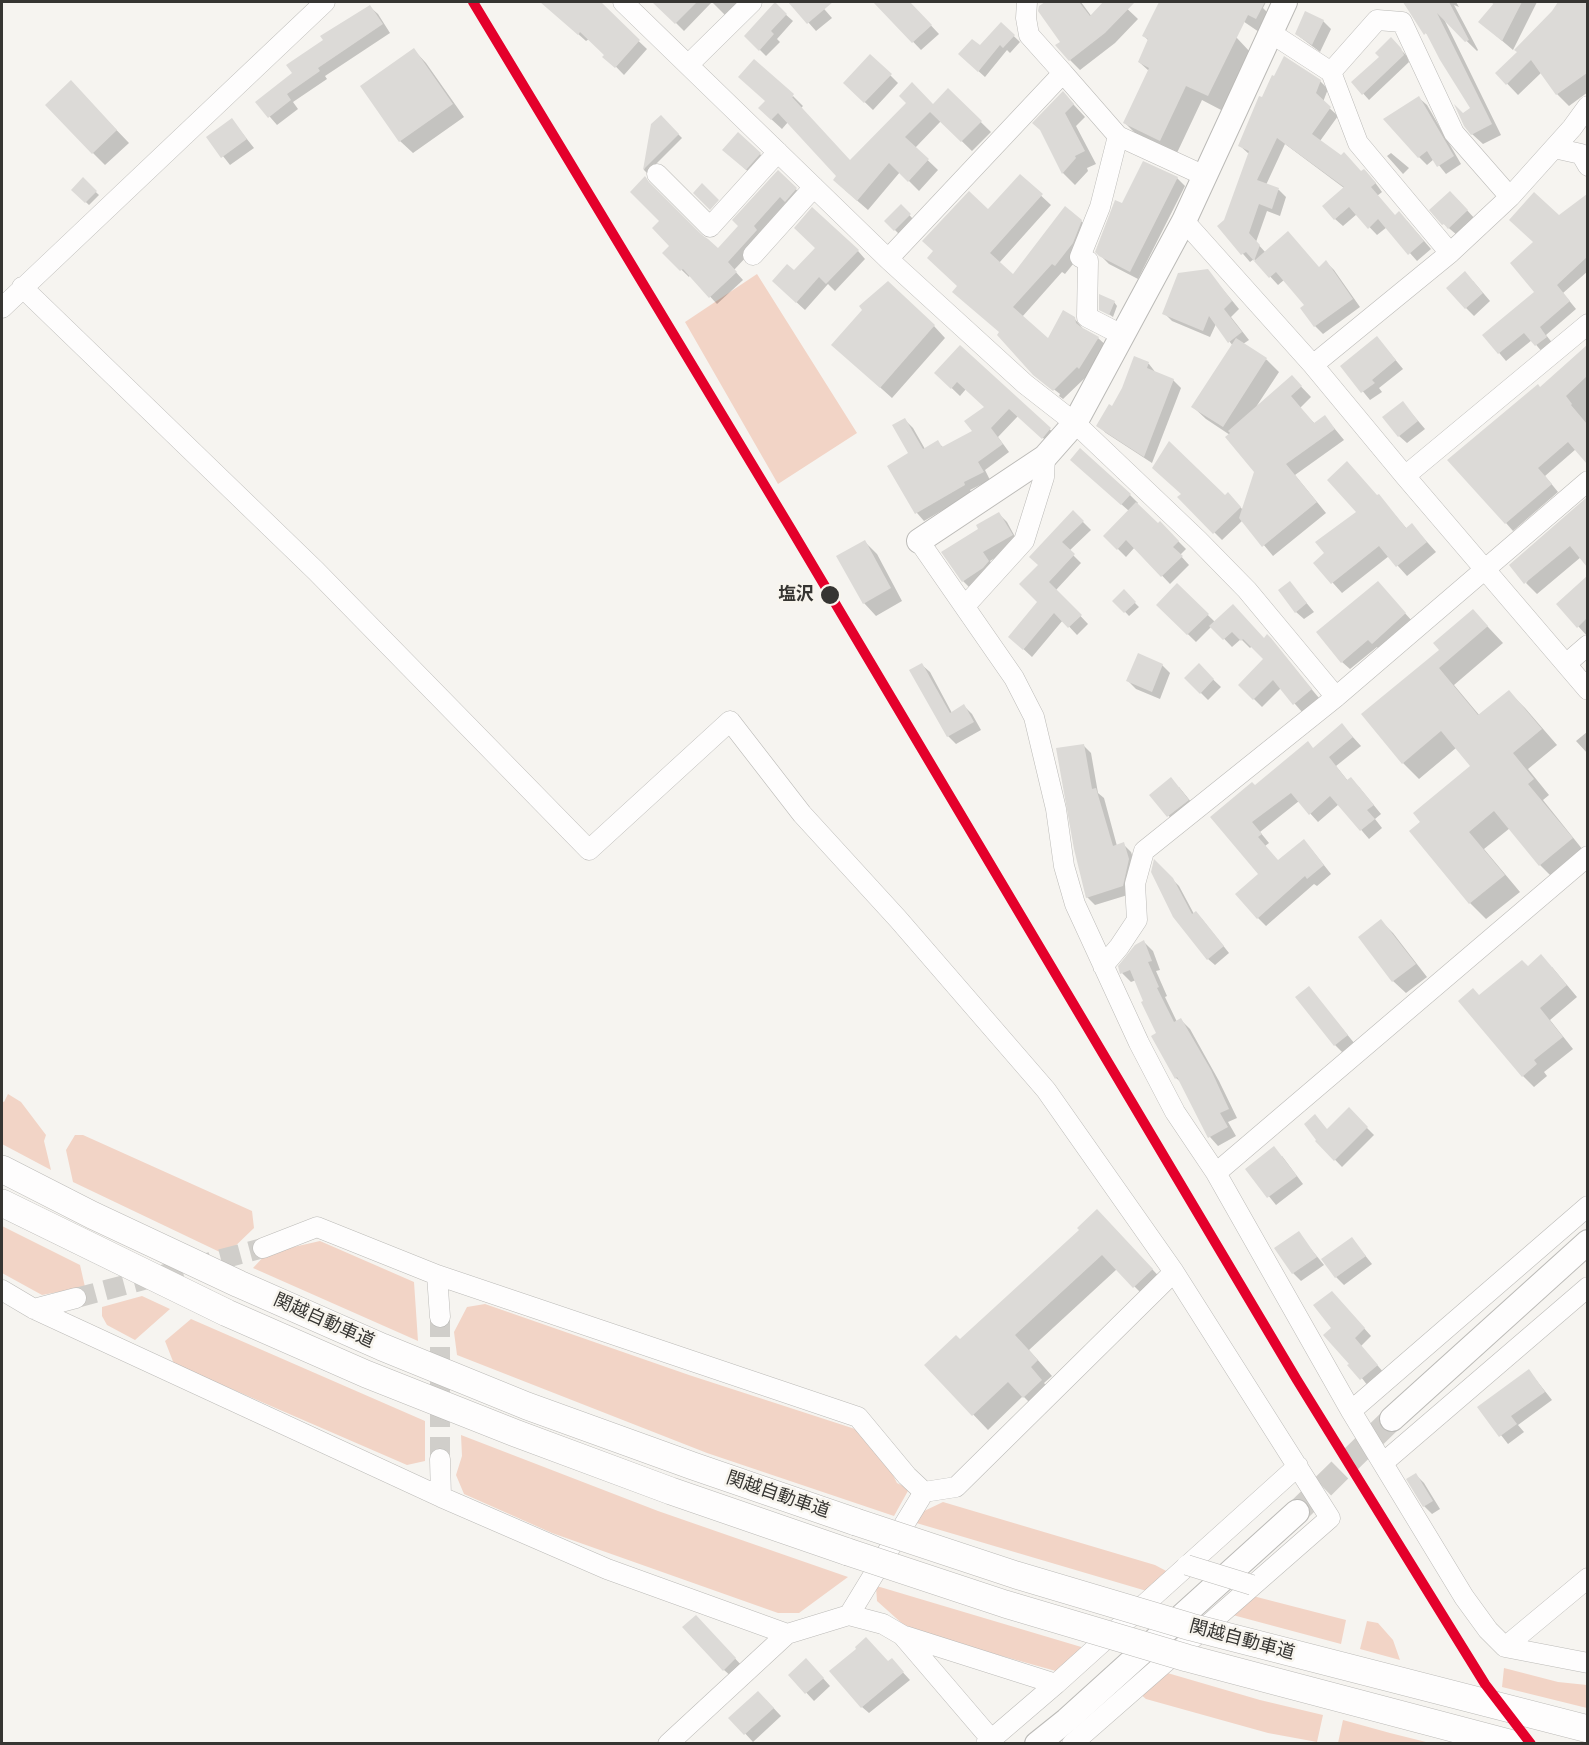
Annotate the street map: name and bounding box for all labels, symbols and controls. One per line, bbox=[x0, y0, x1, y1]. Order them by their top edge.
place label: 塩沢 bbox=[778, 584, 814, 606]
marker: 塩沢 bbox=[819, 584, 841, 606]
street label: 関越自動車道 bbox=[270, 1289, 378, 1353]
street label: 関越自動車道 bbox=[723, 1467, 833, 1523]
street label: 関越自動車道 bbox=[1187, 1616, 1297, 1664]

